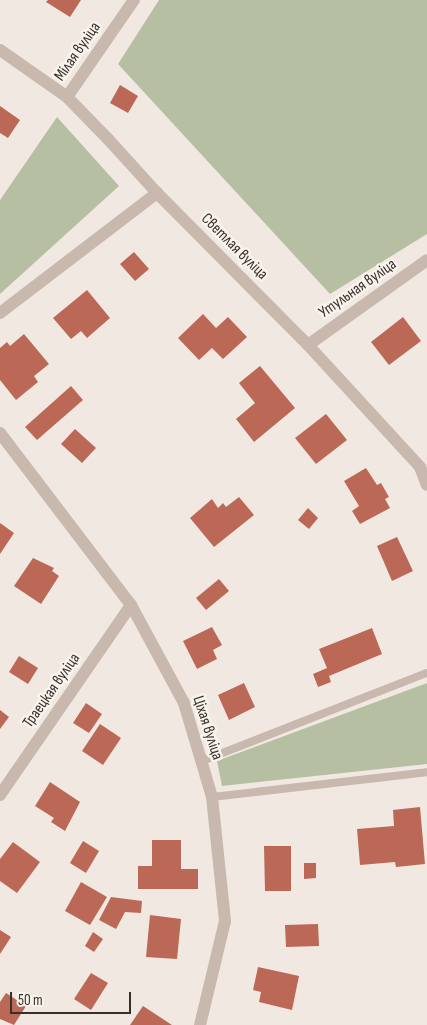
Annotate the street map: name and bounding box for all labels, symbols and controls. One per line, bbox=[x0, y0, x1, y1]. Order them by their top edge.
street label: Мілая вуліца bbox=[51, 19, 105, 85]
street label: Светлая вуліца bbox=[197, 210, 271, 284]
street label: Утульная вуліца bbox=[316, 255, 400, 323]
street label: Траецкая вуліца bbox=[19, 650, 85, 732]
street label: Ціхая вуліца bbox=[188, 694, 226, 762]
scale bar bbox=[12, 982, 134, 1014]
text: 50 m bbox=[18, 991, 43, 1010]

